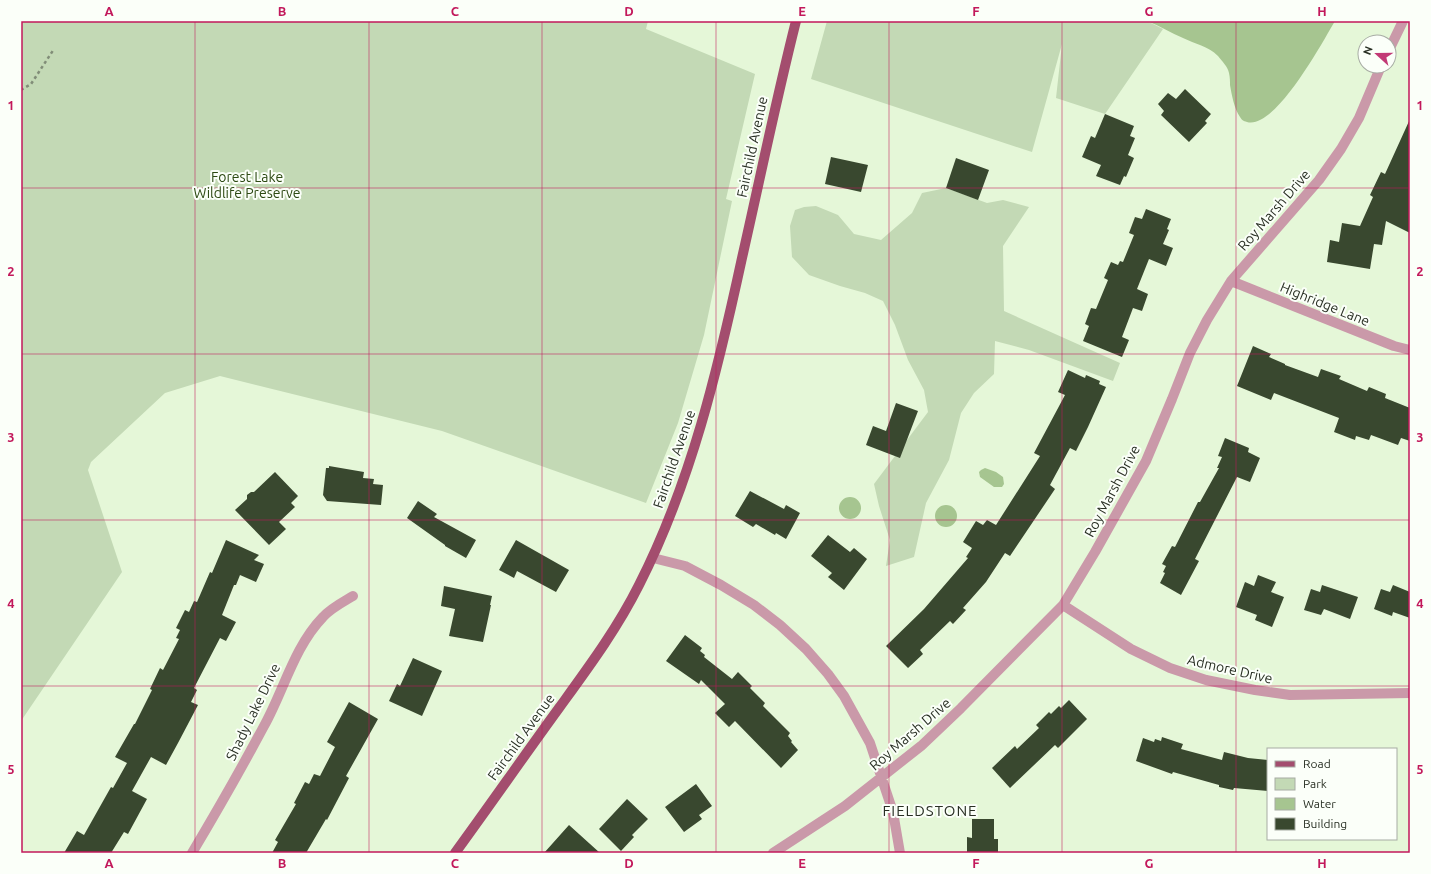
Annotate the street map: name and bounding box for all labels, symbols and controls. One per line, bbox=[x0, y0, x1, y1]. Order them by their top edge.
text: A bbox=[104, 4, 114, 18]
text: B bbox=[278, 4, 287, 18]
text: C bbox=[451, 4, 460, 18]
text: D bbox=[624, 4, 634, 18]
text: E bbox=[798, 4, 806, 18]
text: F bbox=[972, 4, 980, 18]
text: G bbox=[1145, 4, 1154, 18]
text: H bbox=[1317, 4, 1327, 18]
north arrow bbox=[1357, 34, 1397, 74]
text: N bbox=[1361, 44, 1375, 56]
street label: Fairchild Avenue bbox=[733, 95, 771, 199]
text: 1 bbox=[7, 98, 15, 112]
text: 1 bbox=[1416, 98, 1424, 112]
street label: Roy Marsh Drive bbox=[1235, 166, 1313, 254]
park label: Forest Lake Wildlife Preserve bbox=[193, 169, 301, 201]
text: 2 bbox=[7, 264, 15, 278]
text: 2 bbox=[1416, 264, 1424, 278]
street label: Highridge Lane bbox=[1278, 279, 1372, 329]
street label: Fairchild Avenue bbox=[650, 408, 698, 510]
text: 3 bbox=[7, 430, 15, 444]
text: 3 bbox=[1416, 430, 1424, 444]
street label: Roy Marsh Drive bbox=[1081, 442, 1143, 540]
text: 4 bbox=[7, 596, 15, 610]
text: 4 bbox=[1416, 596, 1424, 610]
street label: Admore Drive bbox=[1186, 651, 1274, 687]
street label: Shady Lake Drive bbox=[223, 661, 283, 763]
street label: Fairchild Avenue bbox=[484, 691, 558, 783]
street label: Roy Marsh Drive bbox=[866, 695, 954, 773]
legend bbox=[1267, 748, 1397, 840]
text: Road bbox=[1303, 757, 1331, 770]
text: 5 bbox=[7, 762, 15, 776]
text: 5 bbox=[1416, 762, 1424, 776]
text: Park bbox=[1303, 777, 1327, 790]
text: Water bbox=[1303, 797, 1336, 810]
district label: FIELDSTONE bbox=[882, 802, 978, 819]
text: Building bbox=[1303, 817, 1347, 830]
text: A bbox=[104, 856, 114, 870]
text: B bbox=[278, 856, 287, 870]
text: C bbox=[451, 856, 460, 870]
text: D bbox=[624, 856, 634, 870]
text: E bbox=[798, 856, 806, 870]
text: F bbox=[972, 856, 980, 870]
text: G bbox=[1145, 856, 1154, 870]
text: H bbox=[1317, 856, 1327, 870]

